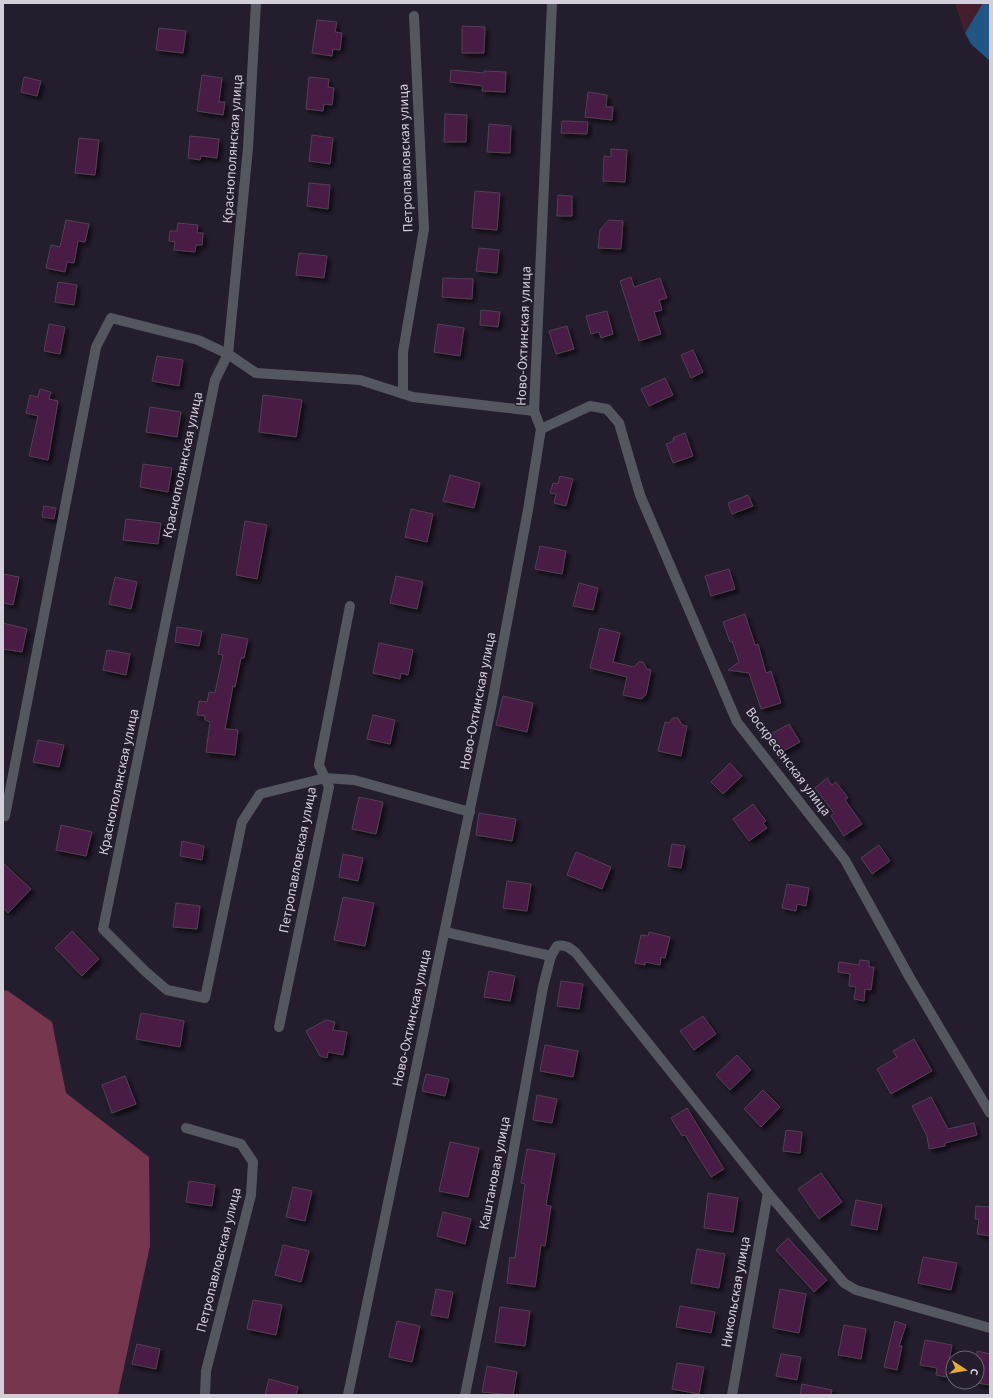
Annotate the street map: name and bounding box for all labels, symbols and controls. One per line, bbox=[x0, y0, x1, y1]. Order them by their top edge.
street label: Краснополянская улица bbox=[218, 74, 248, 224]
street label: Петропавловская улица bbox=[393, 83, 419, 233]
street label: Ново-Охтинская улица bbox=[512, 266, 536, 406]
street label: Краснополянская улица bbox=[158, 390, 208, 540]
street label: Ново-Охтинская улица bbox=[455, 630, 501, 772]
street label: Воскресенская улица bbox=[740, 703, 836, 821]
street label: Краснополянская улица bbox=[94, 707, 144, 857]
street label: Петропавловская улица bbox=[274, 785, 322, 935]
street label: Ново-Охтинская улица bbox=[388, 947, 436, 1089]
street label: Каштановая улица bbox=[474, 1115, 516, 1231]
street label: Петропавловская улица bbox=[191, 1185, 247, 1335]
street label: Никольская улица bbox=[716, 1235, 756, 1349]
north arrow bbox=[945, 1350, 985, 1390]
text: С bbox=[966, 1367, 982, 1377]

